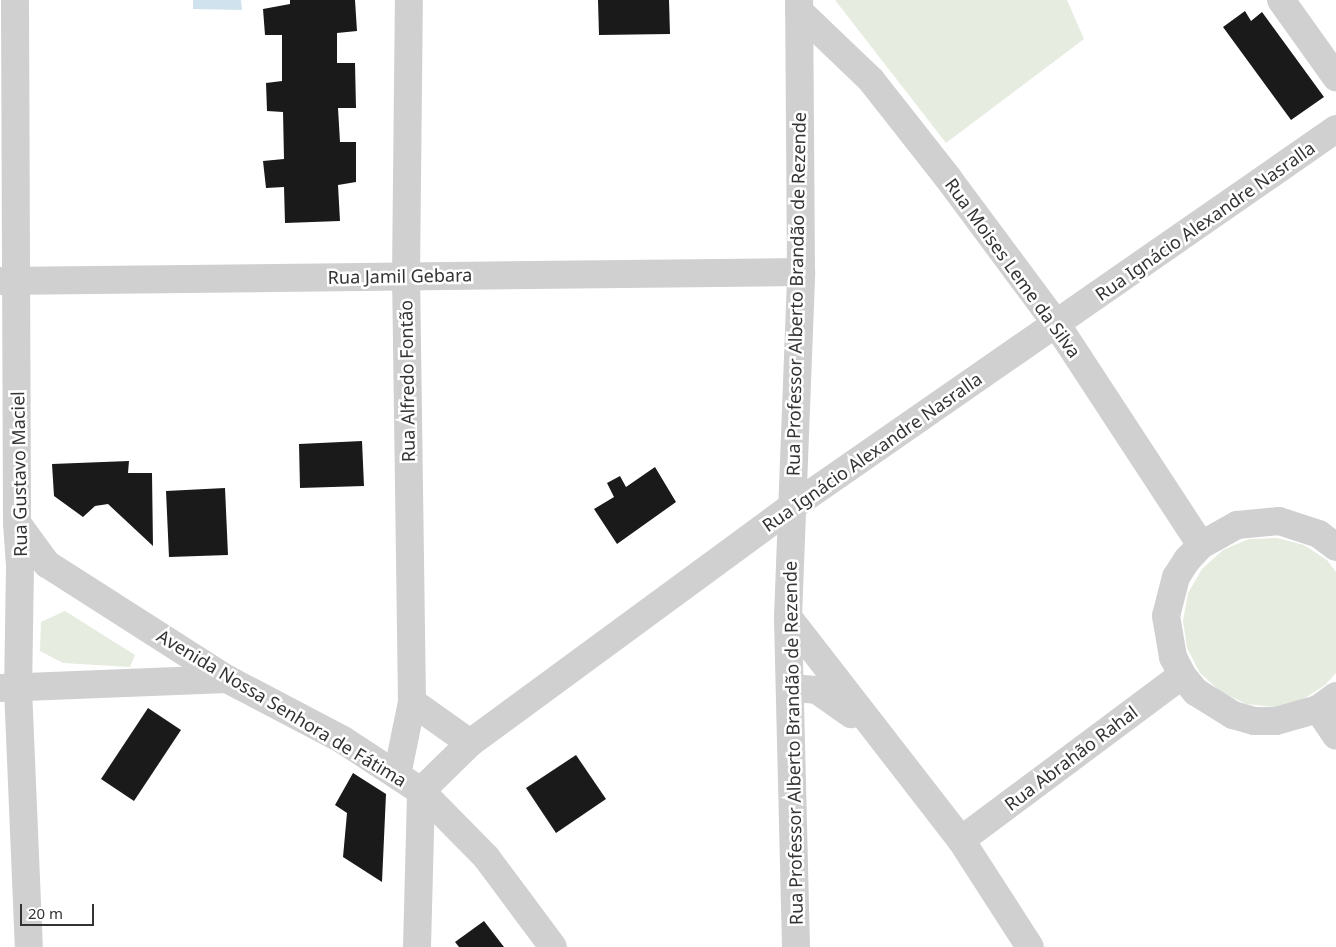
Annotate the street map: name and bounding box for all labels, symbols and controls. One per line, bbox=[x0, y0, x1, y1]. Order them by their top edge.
street label: Rua Professor Alberto Brandão de Rezende bbox=[782, 112, 810, 476]
street label: Rua Ignácio Alexandre Nasralla bbox=[1091, 137, 1319, 305]
street label: Rua Moises Leme da Silva bbox=[941, 174, 1085, 362]
street label: Rua Jamil Gebara bbox=[328, 264, 472, 288]
street label: Rua Alfredo Fontão bbox=[395, 300, 419, 462]
street label: Rua Ignácio Alexandre Nasralla bbox=[758, 368, 986, 536]
street label: Rua Gustavo Maciel bbox=[7, 391, 31, 557]
street label: Rua Professor Alberto Brandão de Rezende bbox=[779, 561, 807, 925]
street label: Avenida Nossa Senhora de Fátima bbox=[153, 625, 411, 791]
street label: Rua Abrahão Rahal bbox=[1000, 701, 1142, 815]
scale bar bbox=[22, 894, 96, 926]
text: 20 m bbox=[28, 903, 63, 923]

